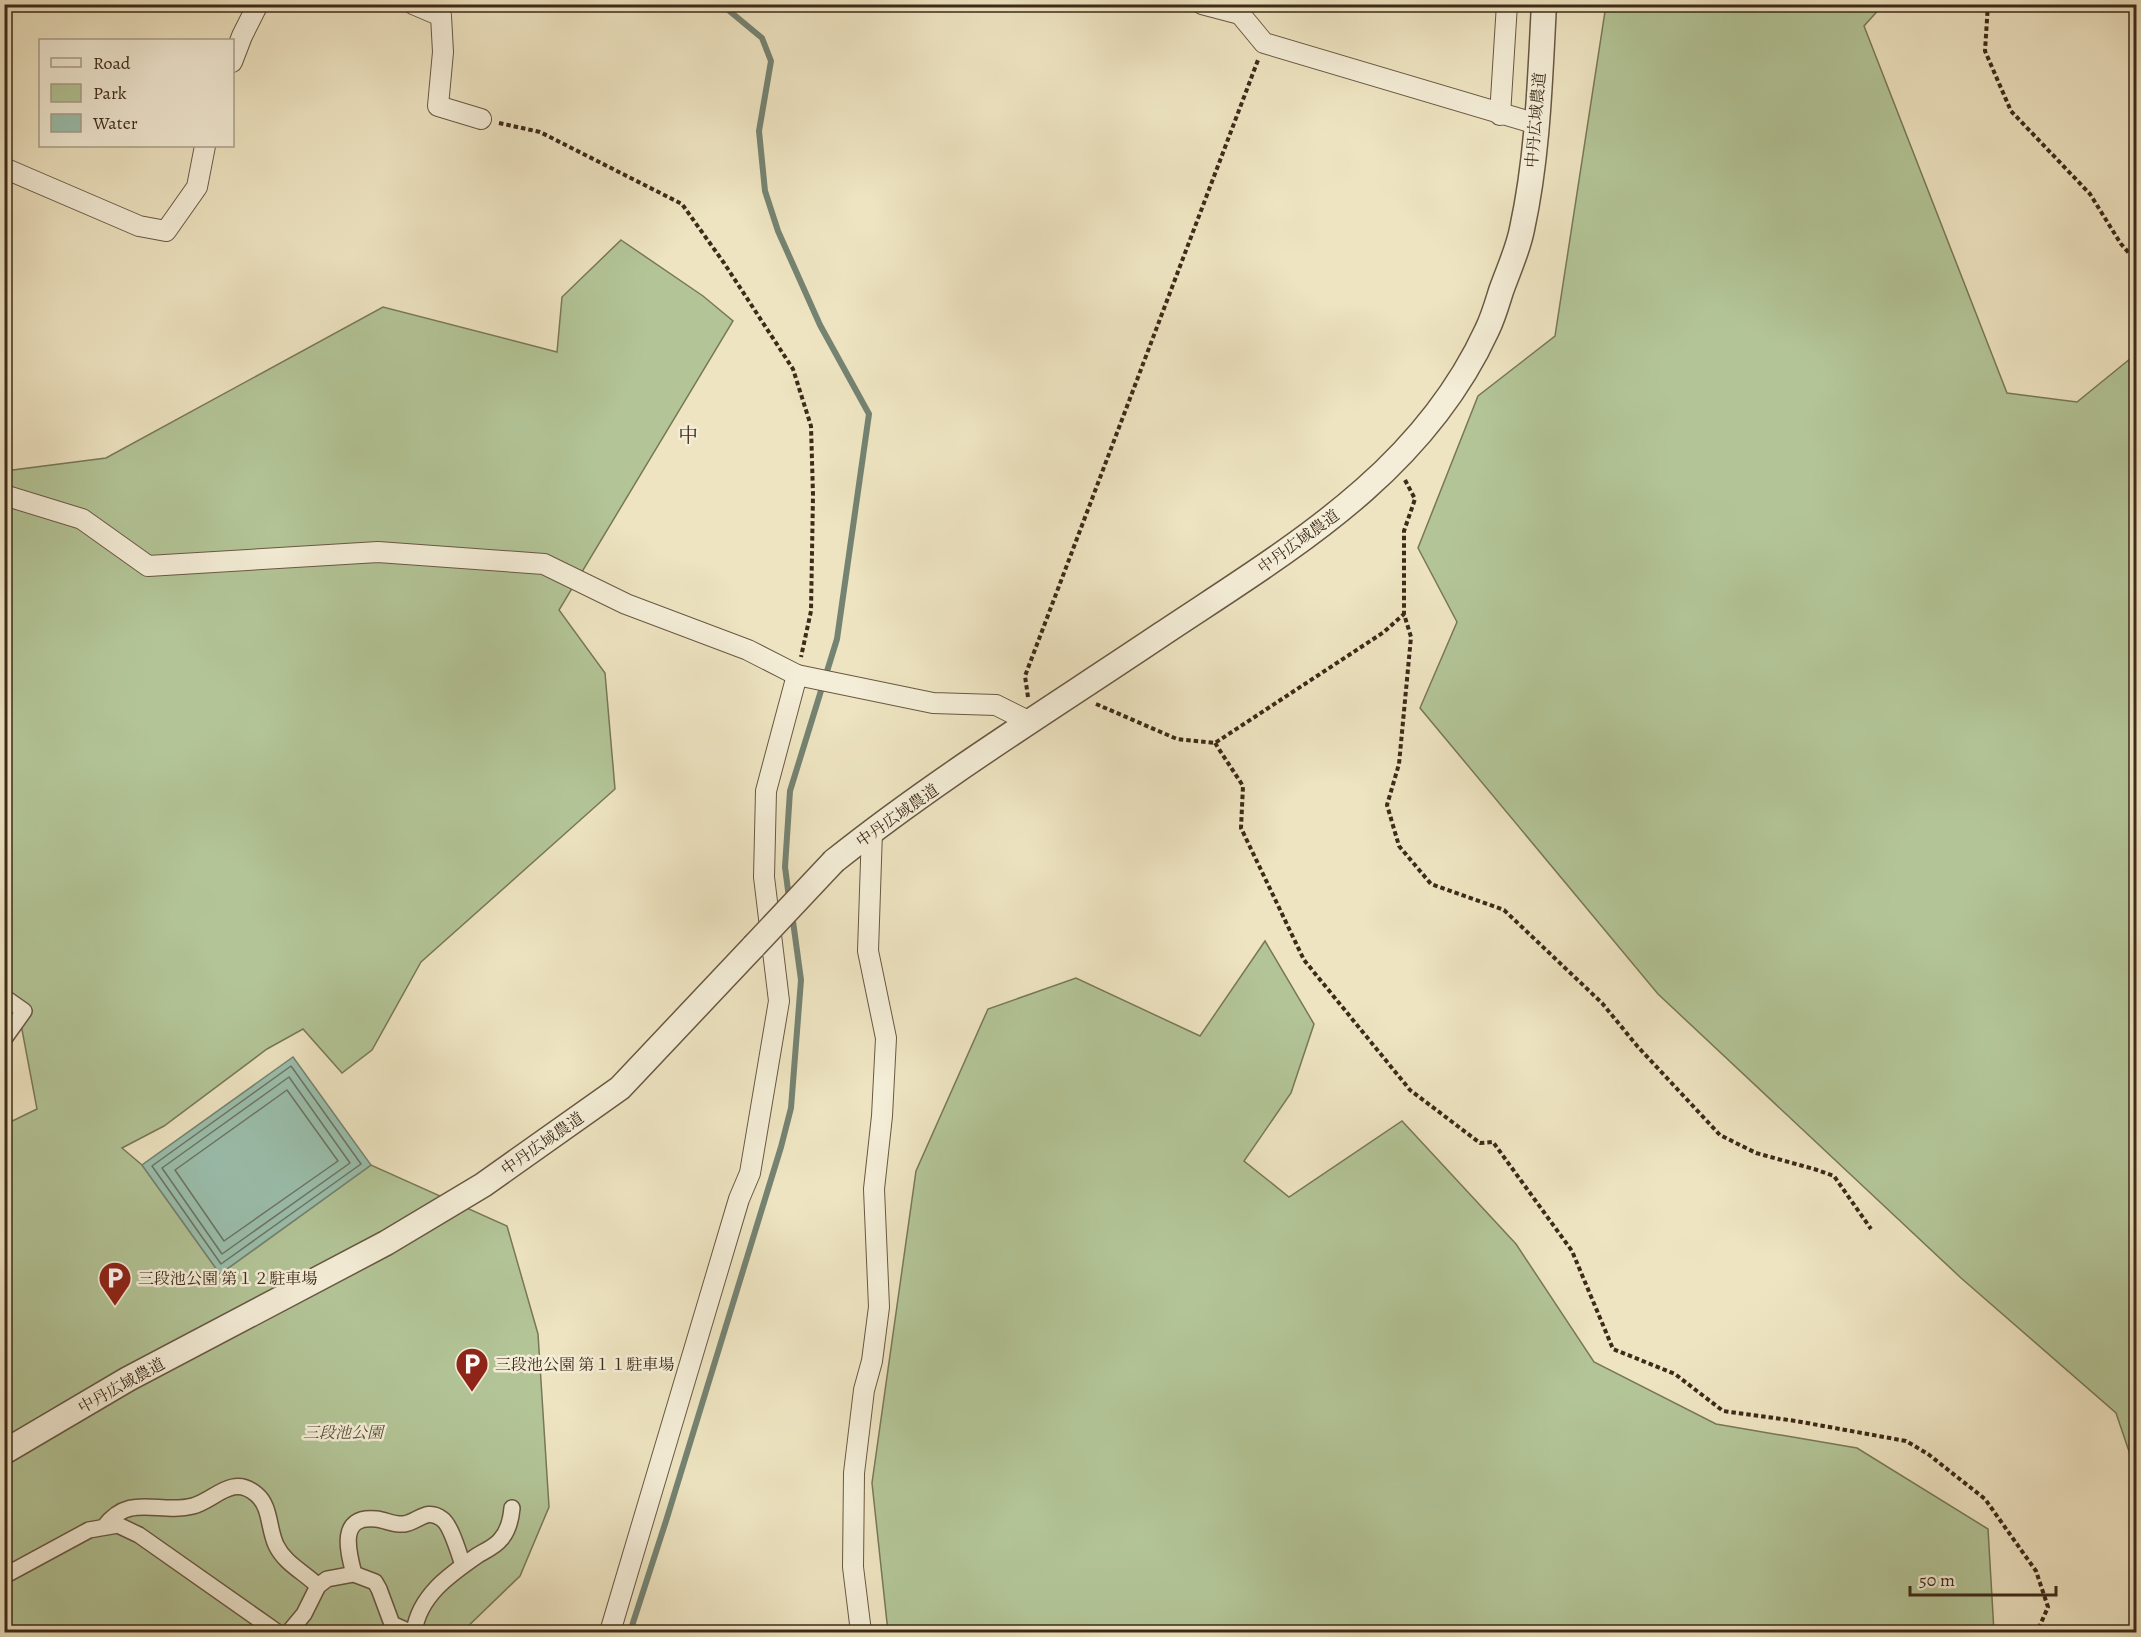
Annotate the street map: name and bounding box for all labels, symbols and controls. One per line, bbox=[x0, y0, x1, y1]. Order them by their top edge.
legend bbox=[39, 39, 234, 147]
text: Road bbox=[93, 51, 131, 75]
street label: 中丹広域農道 bbox=[1521, 71, 1551, 169]
text: Park bbox=[93, 81, 127, 105]
text: Water bbox=[92, 111, 138, 135]
district label: 中 bbox=[678, 422, 698, 449]
street label: 中丹広域農道 bbox=[1253, 505, 1344, 579]
street label: 中丹広域農道 bbox=[852, 779, 943, 852]
street label: 中丹広域農道 bbox=[497, 1107, 588, 1180]
parking icon: 三段池公園 第１２駐車場 bbox=[97, 1260, 133, 1307]
place label: 三段池公園 第１２駐車場 bbox=[138, 1268, 317, 1290]
parking icon: 三段池公園 第１１駐車場 bbox=[454, 1346, 490, 1393]
street label: 中丹広域農道 bbox=[74, 1353, 169, 1419]
place label: 三段池公園 第１１駐車場 bbox=[495, 1354, 674, 1376]
park label: 三段池公園 bbox=[303, 1422, 386, 1444]
scale bar bbox=[1910, 1559, 2056, 1597]
text: 50 m bbox=[1919, 1568, 1955, 1592]

